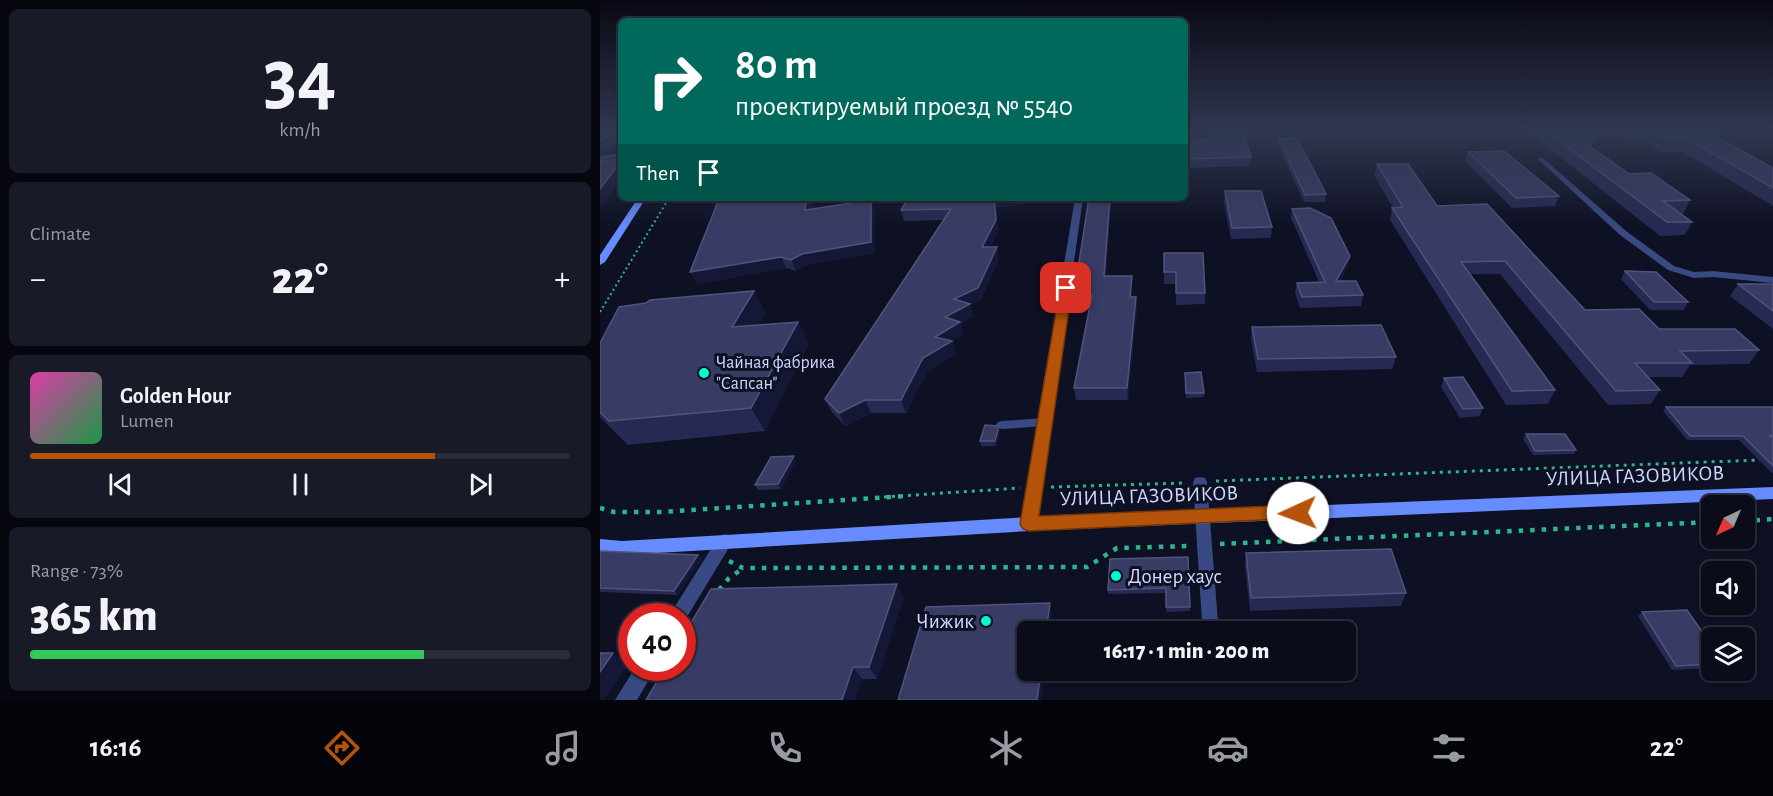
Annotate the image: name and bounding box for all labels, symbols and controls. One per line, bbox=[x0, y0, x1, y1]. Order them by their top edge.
text: 34 bbox=[264, 40, 336, 118]
icon: right bbox=[636, 42, 714, 120]
text: 80 m bbox=[735, 44, 818, 86]
text: проектируемый проезд № 5540 bbox=[735, 93, 1073, 120]
text: km/h bbox=[279, 120, 321, 140]
icon: arrive bbox=[692, 156, 725, 189]
text: Then bbox=[636, 162, 680, 184]
text: Climate bbox=[30, 224, 91, 244]
text: 22° bbox=[272, 257, 328, 302]
pin bbox=[1040, 262, 1091, 313]
text: − bbox=[30, 263, 46, 296]
text: + bbox=[554, 263, 570, 296]
icon: arrive bbox=[1049, 271, 1082, 304]
place label: Чайная фабрика "Сапсан" bbox=[716, 353, 835, 393]
marker: Чайная фабрика "Сапсан" bbox=[697, 366, 711, 380]
text: Golden Hour bbox=[120, 385, 231, 407]
text: Lumen bbox=[120, 411, 174, 431]
street label: УЛИЦА ГАЗОВИКОВ bbox=[1545, 462, 1725, 490]
icon: previous bbox=[104, 468, 137, 501]
icon: pause bbox=[284, 468, 317, 501]
icon: next bbox=[464, 468, 497, 501]
position arrow bbox=[1266, 481, 1330, 545]
street label: УЛИЦА ГАЗОВИКОВ bbox=[1059, 482, 1239, 510]
north arrow bbox=[1701, 495, 1755, 549]
map controls bbox=[1701, 495, 1755, 681]
text: Range · 73% bbox=[30, 561, 123, 581]
button: sound bbox=[1701, 561, 1755, 615]
place label: Донер хаус bbox=[1128, 566, 1222, 587]
marker: Донер хаус bbox=[1109, 569, 1123, 583]
text: 365 km bbox=[30, 594, 158, 639]
speed limit sign: 40 bbox=[618, 603, 696, 681]
place label: Чижик bbox=[917, 611, 974, 632]
marker: Чижик bbox=[979, 614, 993, 628]
button: layers bbox=[1701, 627, 1755, 681]
text: 16:17 · 1 min · 200 m bbox=[1104, 640, 1269, 662]
icon: directions bbox=[321, 727, 363, 769]
icon: music bbox=[542, 727, 584, 769]
icon: phone bbox=[764, 727, 806, 769]
icon: climate bbox=[985, 727, 1027, 769]
icon: car bbox=[1207, 727, 1249, 769]
icon: filters bbox=[1428, 727, 1470, 769]
text: 16:16 bbox=[90, 734, 141, 761]
text: 22° bbox=[1650, 734, 1683, 761]

